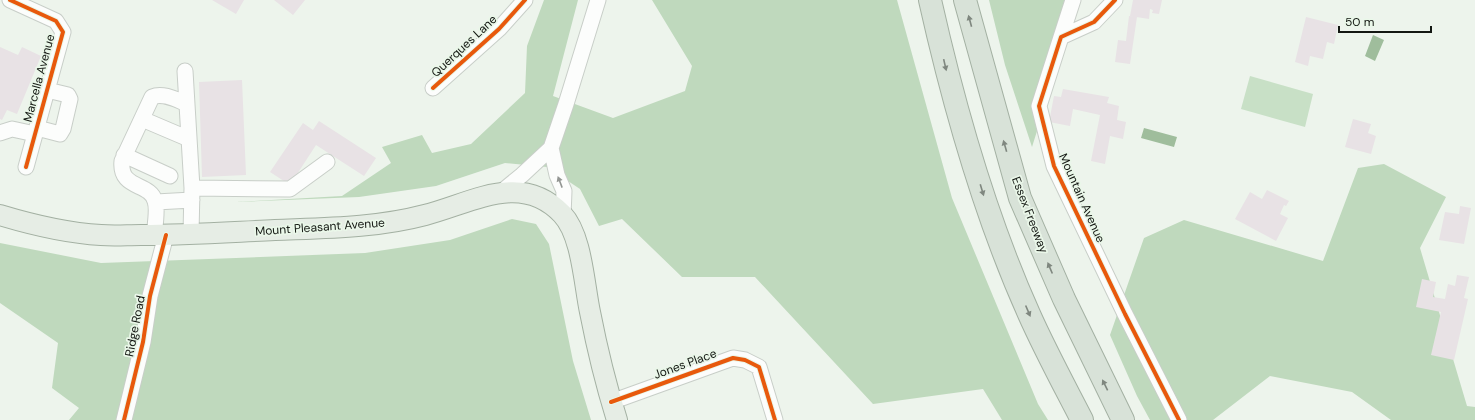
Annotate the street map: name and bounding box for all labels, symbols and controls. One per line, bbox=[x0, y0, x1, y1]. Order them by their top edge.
scale bar bbox=[1339, 8, 1431, 34]
street label: Querques Lane bbox=[428, 11, 500, 81]
one-way arrow bbox=[967, 14, 973, 26]
text: 50 m bbox=[1345, 14, 1374, 30]
street label: Marcella Avenue bbox=[20, 32, 58, 124]
one-way arrow bbox=[942, 59, 948, 72]
one-way arrow bbox=[1002, 140, 1008, 152]
street label: Mountain Avenue bbox=[1055, 151, 1109, 245]
one-way arrow bbox=[557, 175, 563, 187]
street label: Essex Freeway bbox=[1008, 175, 1052, 256]
one-way arrow bbox=[979, 184, 985, 196]
street label: Mount Pleasant Avenue bbox=[255, 214, 386, 240]
one-way arrow bbox=[1047, 262, 1053, 273]
street label: Ridge Road bbox=[121, 294, 149, 358]
one-way arrow bbox=[1025, 306, 1031, 318]
street label: Jones Place bbox=[651, 345, 719, 383]
one-way arrow bbox=[1102, 380, 1108, 391]

